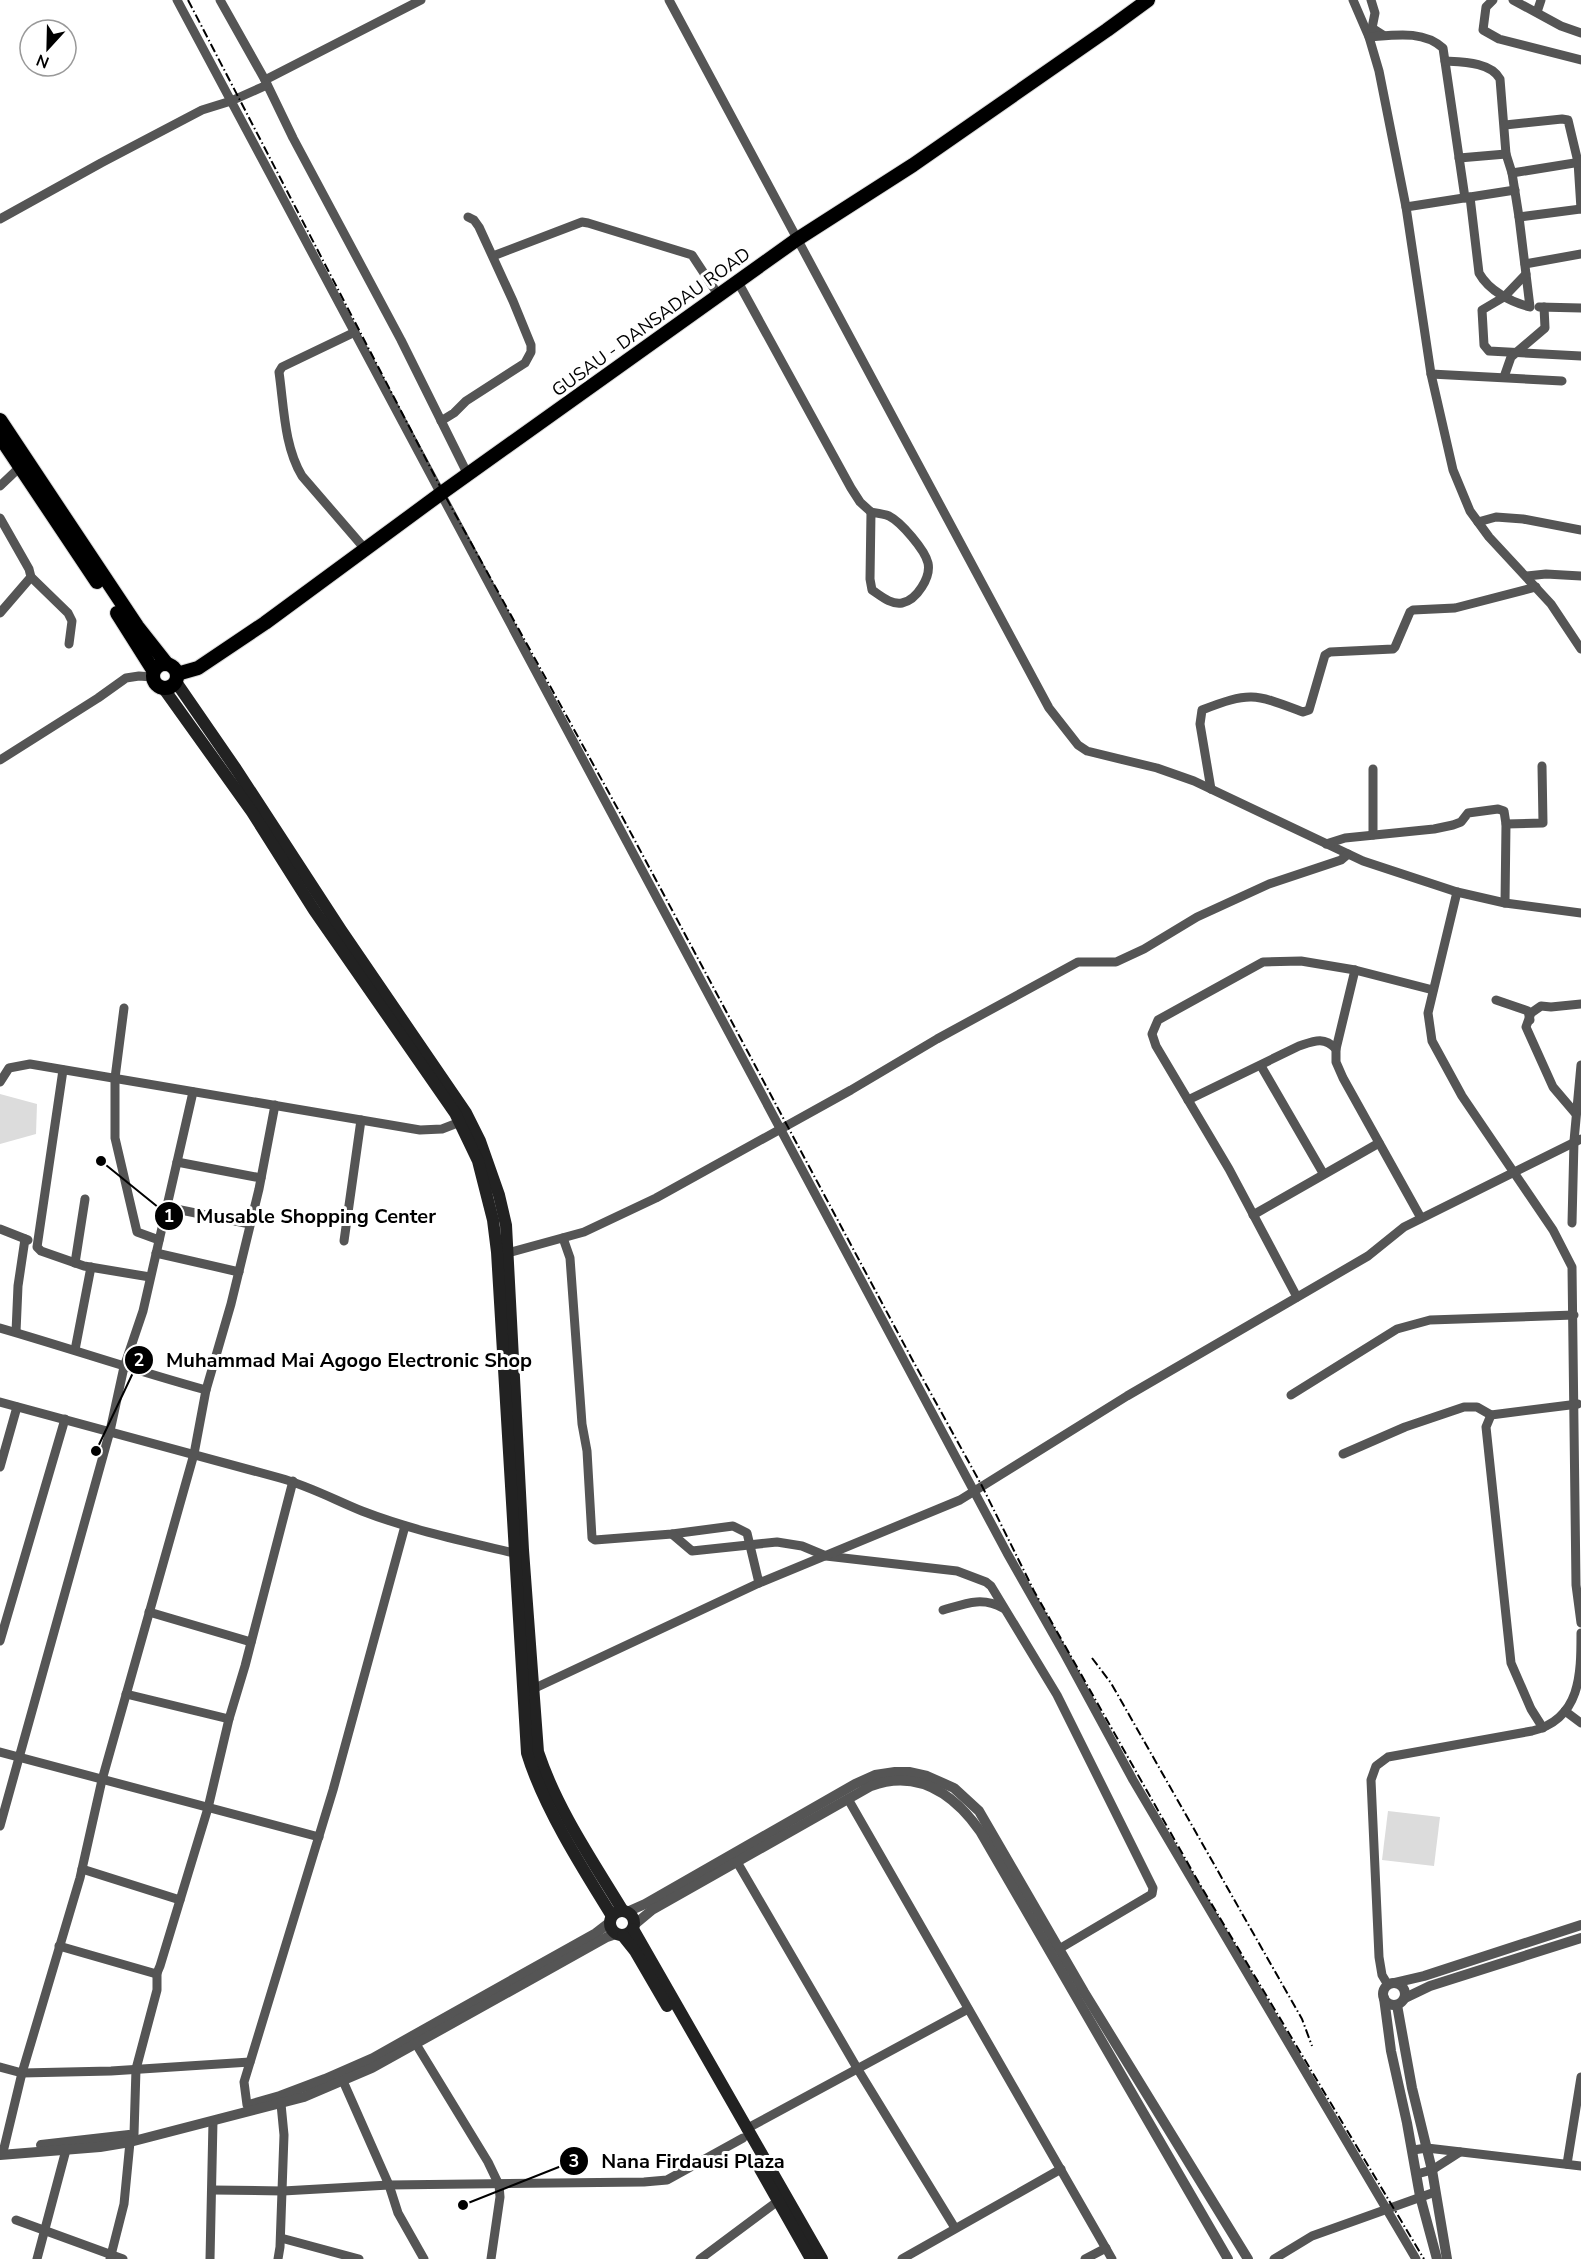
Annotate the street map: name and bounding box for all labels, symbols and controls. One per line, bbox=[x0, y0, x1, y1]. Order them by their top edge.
north arrow bbox=[18, 18, 78, 78]
text: N bbox=[33, 49, 52, 73]
street label: GUSAU - DANSADAU ROAD bbox=[547, 242, 755, 402]
callout: Musable Shopping Center bbox=[154, 1197, 448, 1235]
text: Musable Shopping Center bbox=[196, 1203, 436, 1230]
text: 1 bbox=[164, 1204, 174, 1228]
callout: Muhammad Mai Agogo Electronic Shop bbox=[124, 1341, 544, 1379]
text: Muhammad Mai Agogo Electronic Shop bbox=[166, 1347, 532, 1374]
text: 2 bbox=[134, 1348, 144, 1372]
callout: Nana Firdausi Plaza bbox=[559, 2142, 796, 2180]
text: Nana Firdausi Plaza bbox=[601, 2148, 785, 2175]
text: 3 bbox=[569, 2149, 579, 2173]

